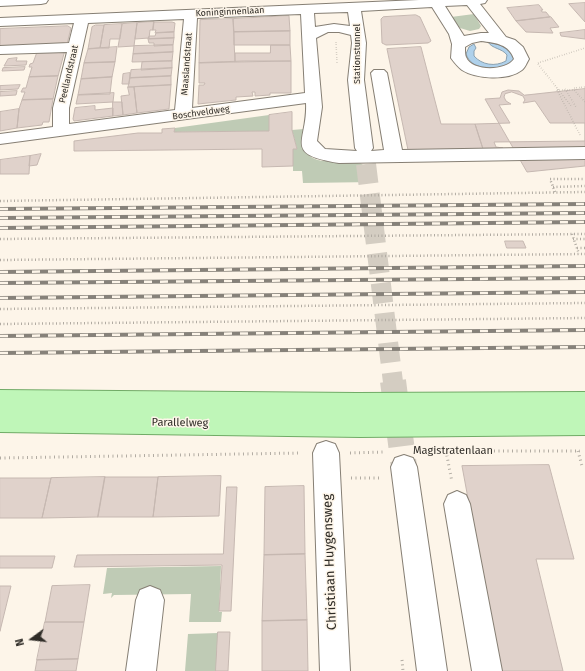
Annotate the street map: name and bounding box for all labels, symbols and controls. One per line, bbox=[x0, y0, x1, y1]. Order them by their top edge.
street label: Koninginnenlaan bbox=[195, 5, 265, 19]
street label: Stationstunnel bbox=[352, 24, 362, 84]
street label: Maaslandstraat bbox=[179, 32, 195, 96]
street label: Peellandstraat bbox=[57, 44, 81, 104]
street label: Boschveldweg bbox=[172, 104, 230, 122]
street label: Parallelweg bbox=[152, 416, 208, 430]
street label: Magistratenlaan bbox=[413, 444, 493, 458]
street label: Christiaan Huygensweg bbox=[320, 494, 340, 630]
north arrow bbox=[12, 619, 52, 659]
text: N bbox=[13, 637, 27, 647]

